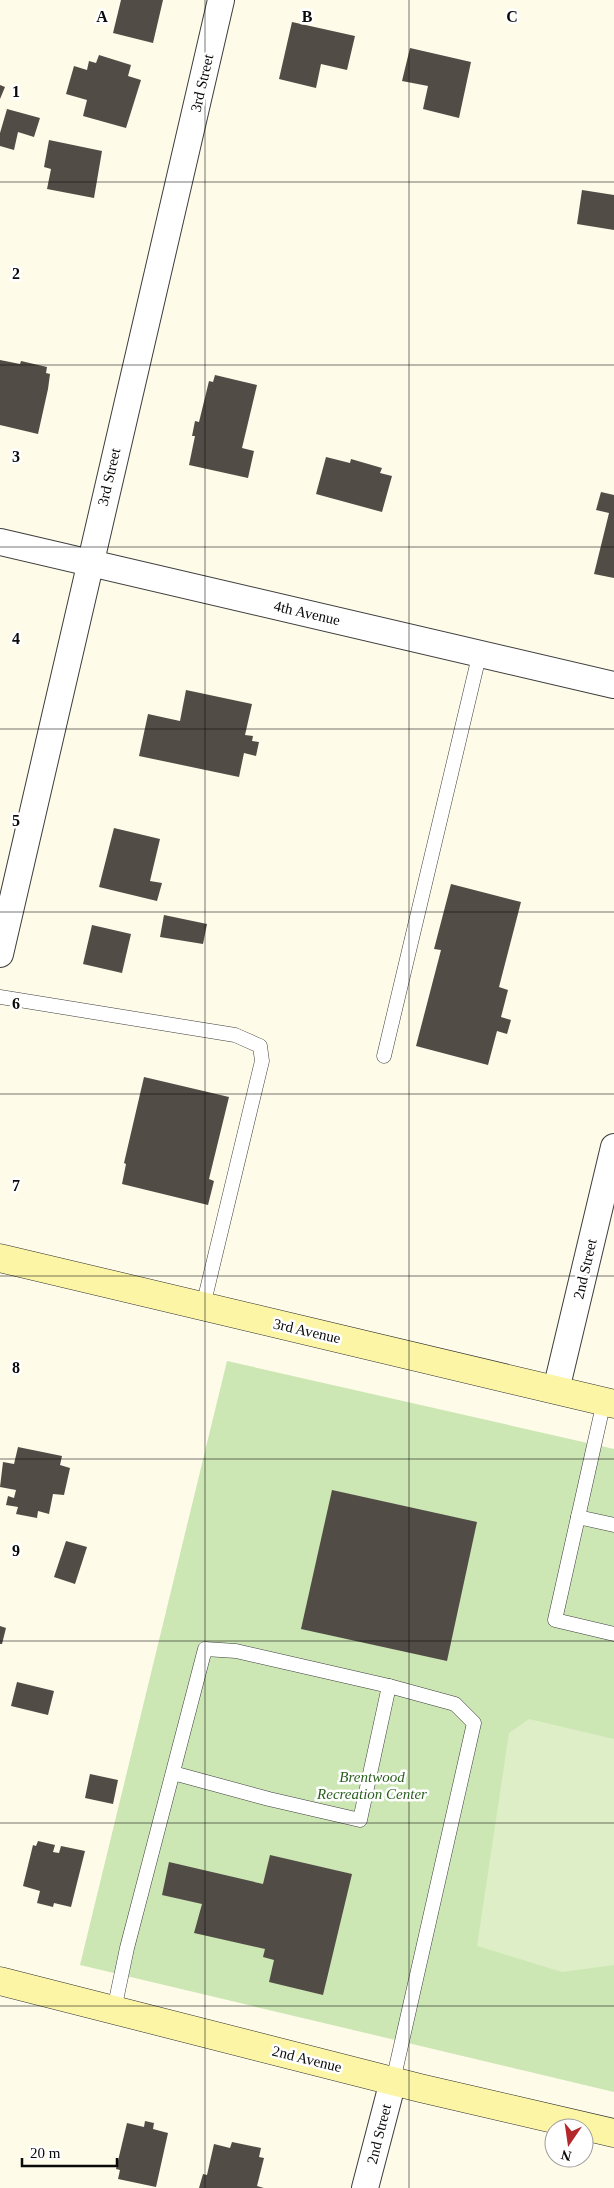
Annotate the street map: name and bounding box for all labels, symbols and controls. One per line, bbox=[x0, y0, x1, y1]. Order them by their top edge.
text: A bbox=[96, 8, 108, 25]
text: B bbox=[302, 8, 313, 25]
text: C bbox=[506, 8, 518, 25]
street label: 3rd Street bbox=[188, 52, 217, 113]
text: 1 bbox=[12, 83, 20, 100]
text: 2 bbox=[12, 265, 20, 282]
street label: 3rd Street bbox=[95, 446, 124, 507]
text: 3 bbox=[12, 448, 20, 465]
street label: 4th Avenue bbox=[272, 598, 342, 628]
text: 4 bbox=[12, 630, 20, 647]
text: 5 bbox=[12, 812, 20, 829]
text: 6 bbox=[12, 995, 20, 1012]
text: 7 bbox=[12, 1177, 20, 1194]
street label: 2nd Street bbox=[570, 1237, 600, 1301]
street label: 3rd Avenue bbox=[272, 1316, 342, 1347]
text: 8 bbox=[12, 1359, 20, 1376]
text: 9 bbox=[12, 1542, 20, 1559]
park label: Brentwood Recreation Center bbox=[316, 1769, 427, 1802]
street label: 2nd Avenue bbox=[271, 2043, 344, 2075]
street label: 2nd Street bbox=[364, 2102, 394, 2166]
north arrow bbox=[544, 2118, 594, 2168]
scale bar bbox=[22, 2136, 118, 2168]
text: 20 m bbox=[30, 2145, 61, 2161]
text: N bbox=[560, 2147, 573, 2164]

